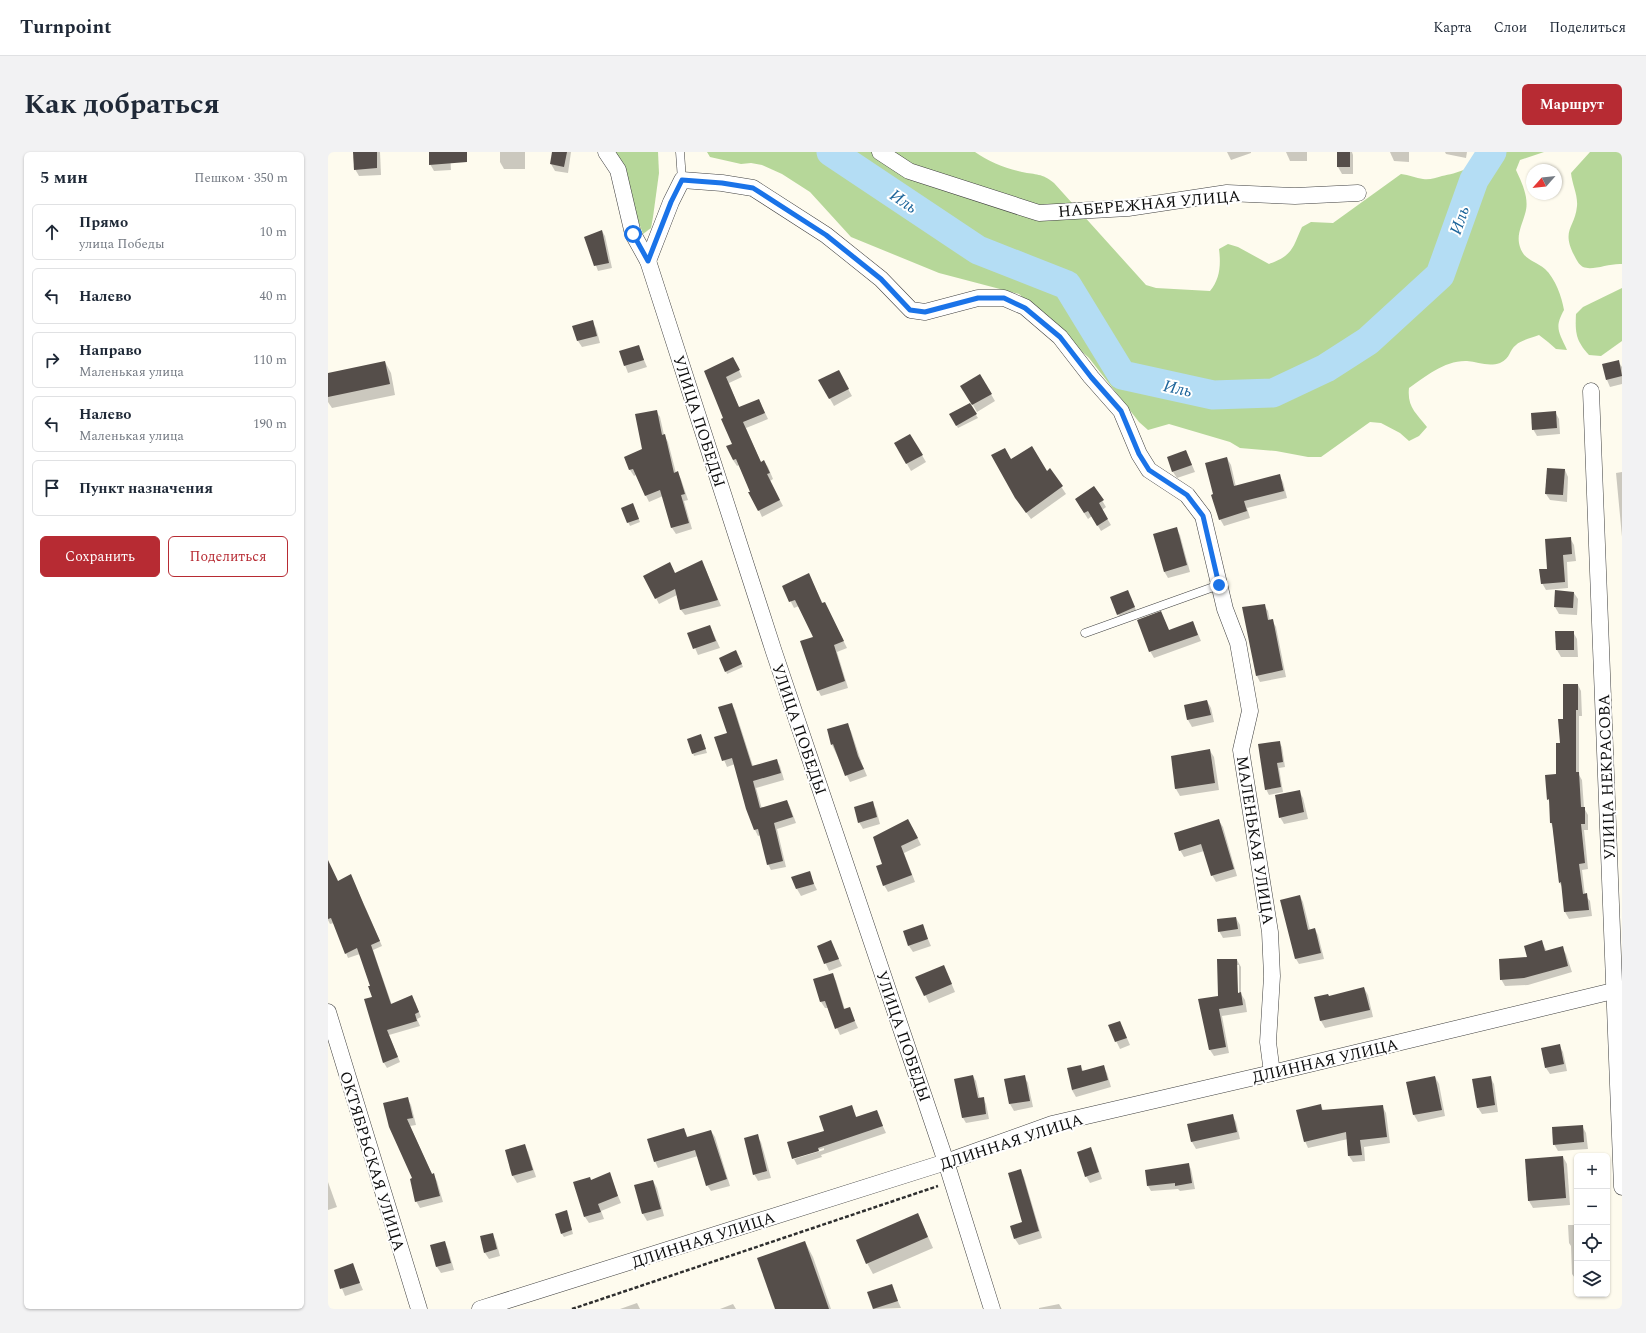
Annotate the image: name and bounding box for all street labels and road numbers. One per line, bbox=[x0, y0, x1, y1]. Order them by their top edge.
street label: НАБЕРЕЖНАЯ УЛИЦА bbox=[1057, 184, 1241, 224]
street label: УЛИЦА ПОБЕДЫ bbox=[666, 352, 732, 490]
street label: УЛИЦА ПОБЕДЫ bbox=[765, 660, 833, 798]
street label: УЛИЦА НЕКРАСОВА bbox=[1592, 694, 1622, 860]
street label: МАЛЕНЬКАЯ УЛИЦА bbox=[1230, 754, 1280, 926]
street label: УЛИЦА ПОБЕДЫ bbox=[869, 967, 937, 1105]
street label: ДЛИННАЯ УЛИЦА bbox=[1250, 1033, 1401, 1089]
street label: ОКТЯБРЬСКАЯ УЛИЦА bbox=[333, 1068, 411, 1254]
street label: ДЛИННАЯ УЛИЦА bbox=[937, 1107, 1086, 1176]
street label: ДЛИННАЯ УЛИЦА bbox=[629, 1205, 778, 1274]

